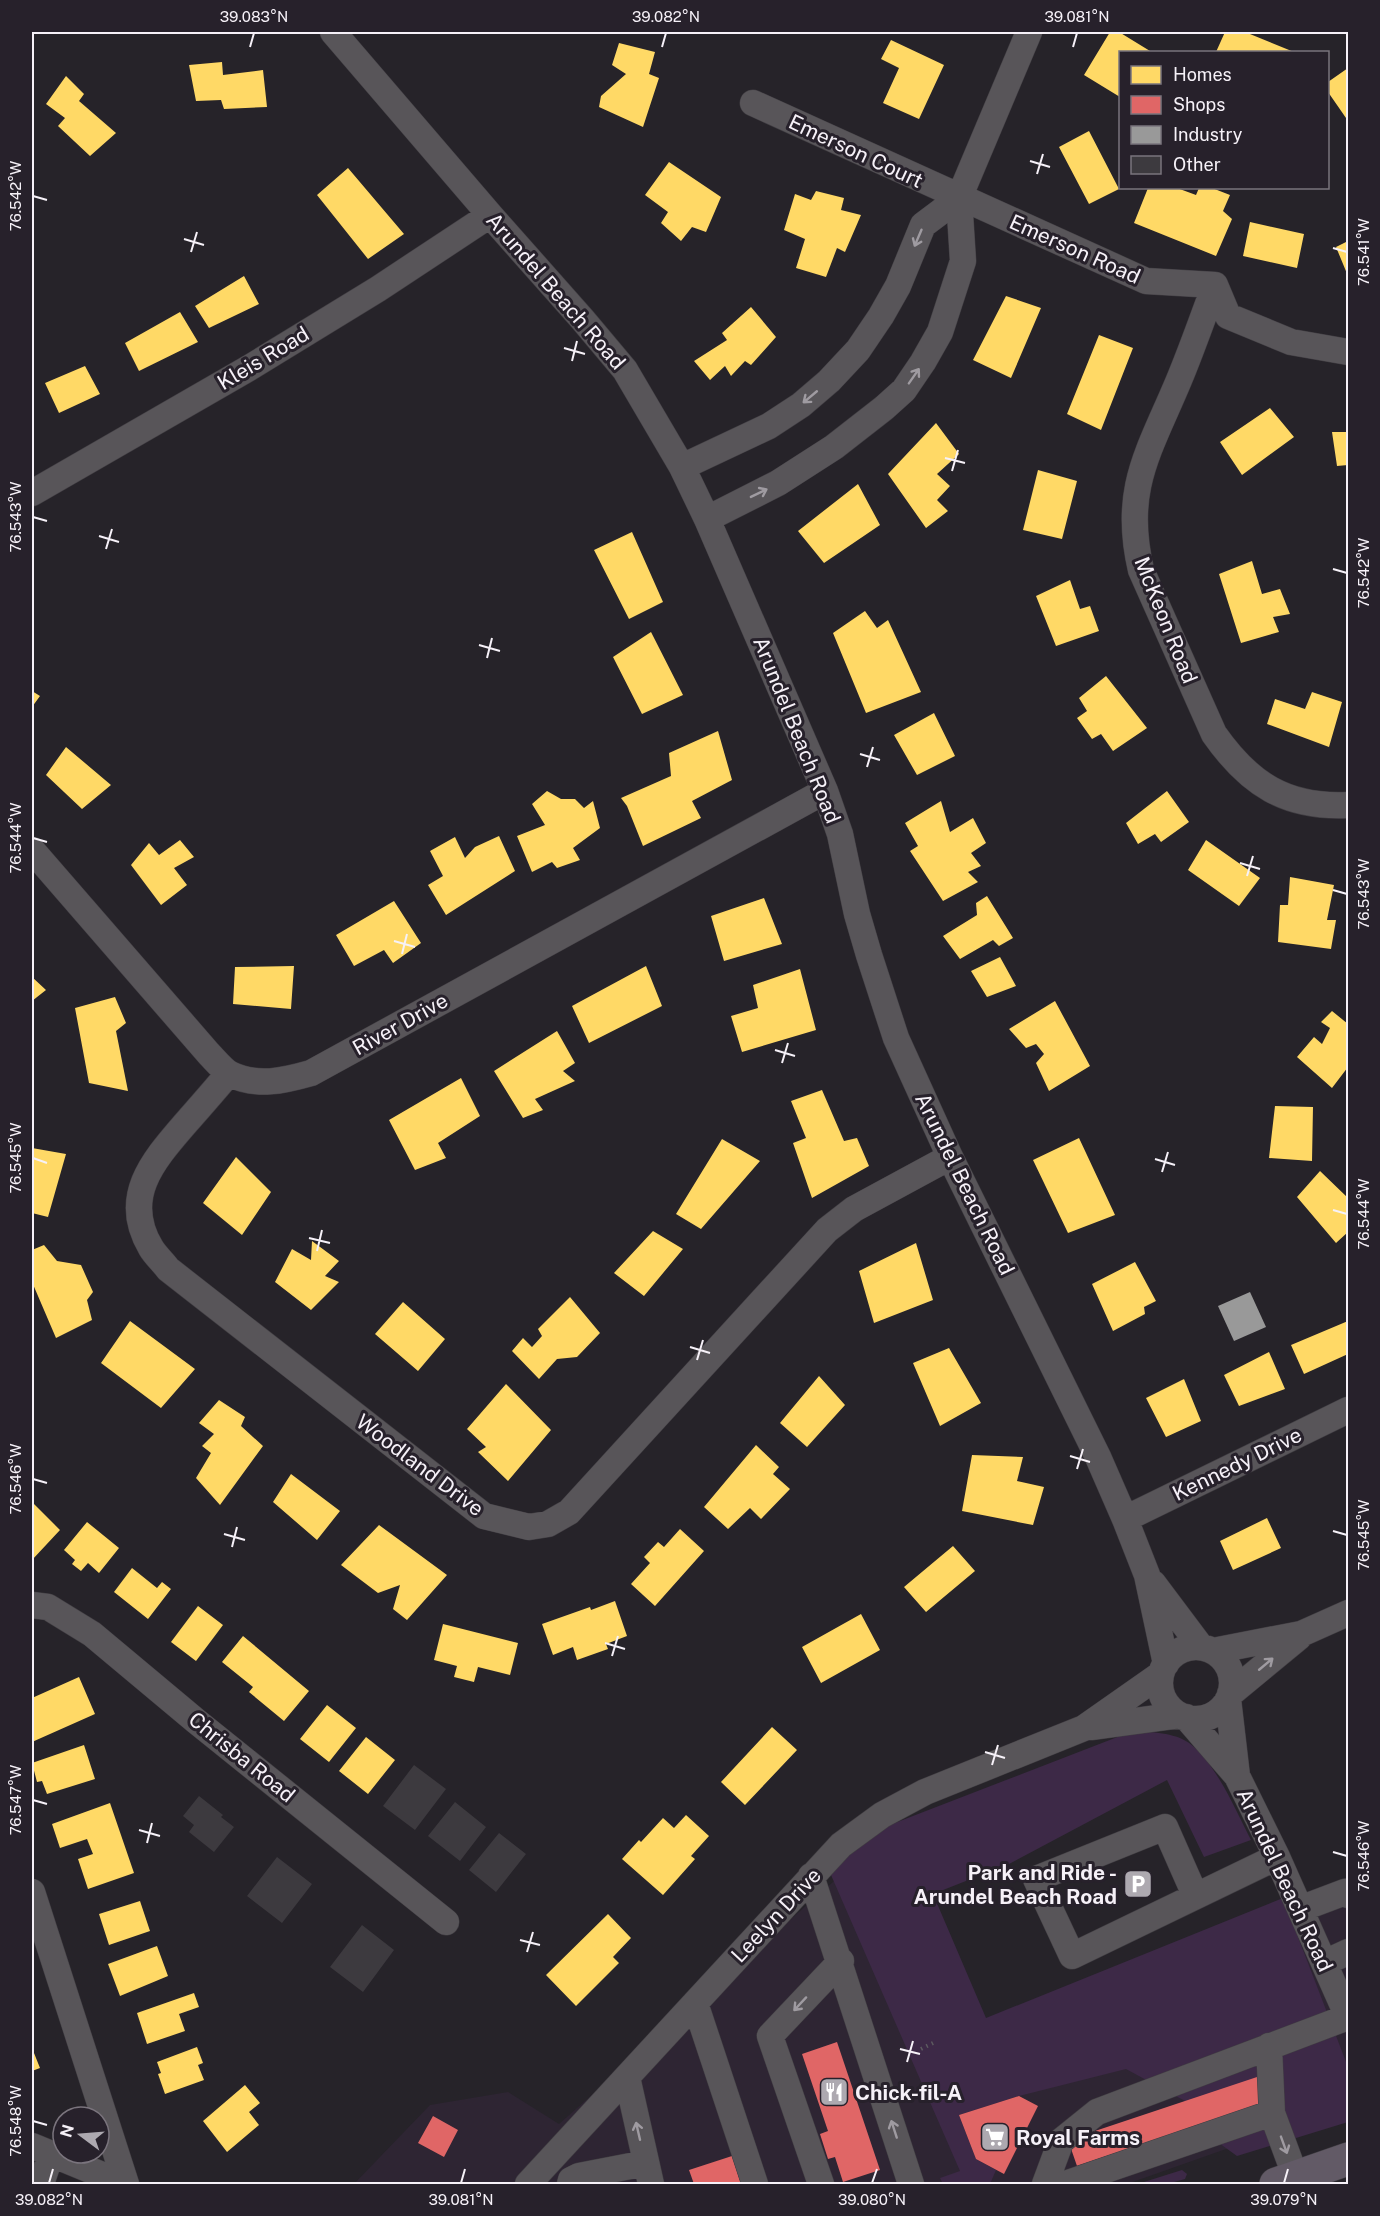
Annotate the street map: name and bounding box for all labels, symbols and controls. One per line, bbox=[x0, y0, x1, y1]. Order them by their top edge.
text: 39.083°N bbox=[220, 8, 288, 25]
text: 39.082°N bbox=[632, 8, 700, 25]
text: 39.081°N bbox=[1044, 8, 1110, 25]
legend bbox=[1119, 51, 1329, 189]
text: Homes bbox=[1173, 64, 1232, 85]
text: Shops bbox=[1173, 94, 1225, 115]
street label: Emerson Court bbox=[785, 109, 927, 193]
text: Industry bbox=[1173, 124, 1243, 145]
text: Other bbox=[1173, 154, 1221, 175]
text: 76.542°W bbox=[7, 161, 24, 231]
street label: Arundel Beach Road bbox=[481, 208, 631, 374]
street label: Emerson Road bbox=[1006, 209, 1144, 289]
text: 76.541°W bbox=[1355, 218, 1372, 286]
one-way arrow bbox=[912, 228, 923, 247]
street label: Kleis Road bbox=[213, 321, 313, 395]
one-way arrow bbox=[908, 368, 920, 385]
one-way arrow bbox=[802, 391, 818, 404]
text: 76.543°W bbox=[7, 481, 24, 553]
one-way arrow bbox=[750, 486, 768, 498]
text: 76.542°W bbox=[1355, 538, 1372, 608]
street label: McKeon Road bbox=[1129, 553, 1203, 687]
street label: Arundel Beach Road bbox=[748, 633, 846, 827]
text: 76.544°W bbox=[7, 802, 24, 874]
text: 76.543°W bbox=[1355, 858, 1372, 930]
street label: River Drive bbox=[348, 988, 452, 1060]
street label: Arundel Beach Road bbox=[910, 1089, 1020, 1279]
text: 76.545°W bbox=[7, 1122, 24, 1194]
text: 76.544°W bbox=[1355, 1178, 1372, 1250]
street label: Woodland Drive bbox=[351, 1409, 489, 1521]
street label: Kennedy Drive bbox=[1168, 1422, 1306, 1506]
text: 76.546°W bbox=[7, 1443, 24, 1515]
text: 76.545°W bbox=[1355, 1499, 1372, 1571]
one-way arrow bbox=[1258, 1658, 1274, 1671]
street label: Chrisba Road bbox=[184, 1707, 300, 1807]
text: 76.547°W bbox=[7, 1765, 24, 1835]
street label: Arundel Beach Road bbox=[1232, 1784, 1338, 1976]
text: 76.546°W bbox=[1355, 1820, 1372, 1892]
place label: Park and Ride - Arundel Beach Road bbox=[914, 1860, 1117, 1909]
street label: Leelyn Drive bbox=[726, 1863, 826, 1967]
parking icon: Park and Ride - Arundel Beach Road bbox=[1122, 1868, 1154, 1900]
one-way arrow bbox=[793, 1996, 808, 2011]
restaurant icon: Chick-fil-A bbox=[818, 2076, 850, 2108]
place label: Chick-fil-A bbox=[855, 2080, 962, 2105]
text: 76.548°W bbox=[7, 2085, 24, 2157]
north arrow bbox=[51, 2105, 111, 2165]
one-way arrow bbox=[888, 2120, 899, 2139]
one-way arrow bbox=[632, 2121, 644, 2140]
supermarket icon: Royal Farms bbox=[979, 2121, 1011, 2153]
text: N bbox=[56, 2122, 78, 2140]
place label: Royal Farms bbox=[1016, 2125, 1140, 2150]
one-way arrow bbox=[1279, 2135, 1290, 2154]
text: 39.082°N bbox=[15, 2191, 83, 2208]
text: 39.081°N bbox=[428, 2191, 494, 2208]
text: 39.080°N bbox=[838, 2191, 906, 2208]
text: 39.079°N bbox=[1250, 2191, 1318, 2208]

